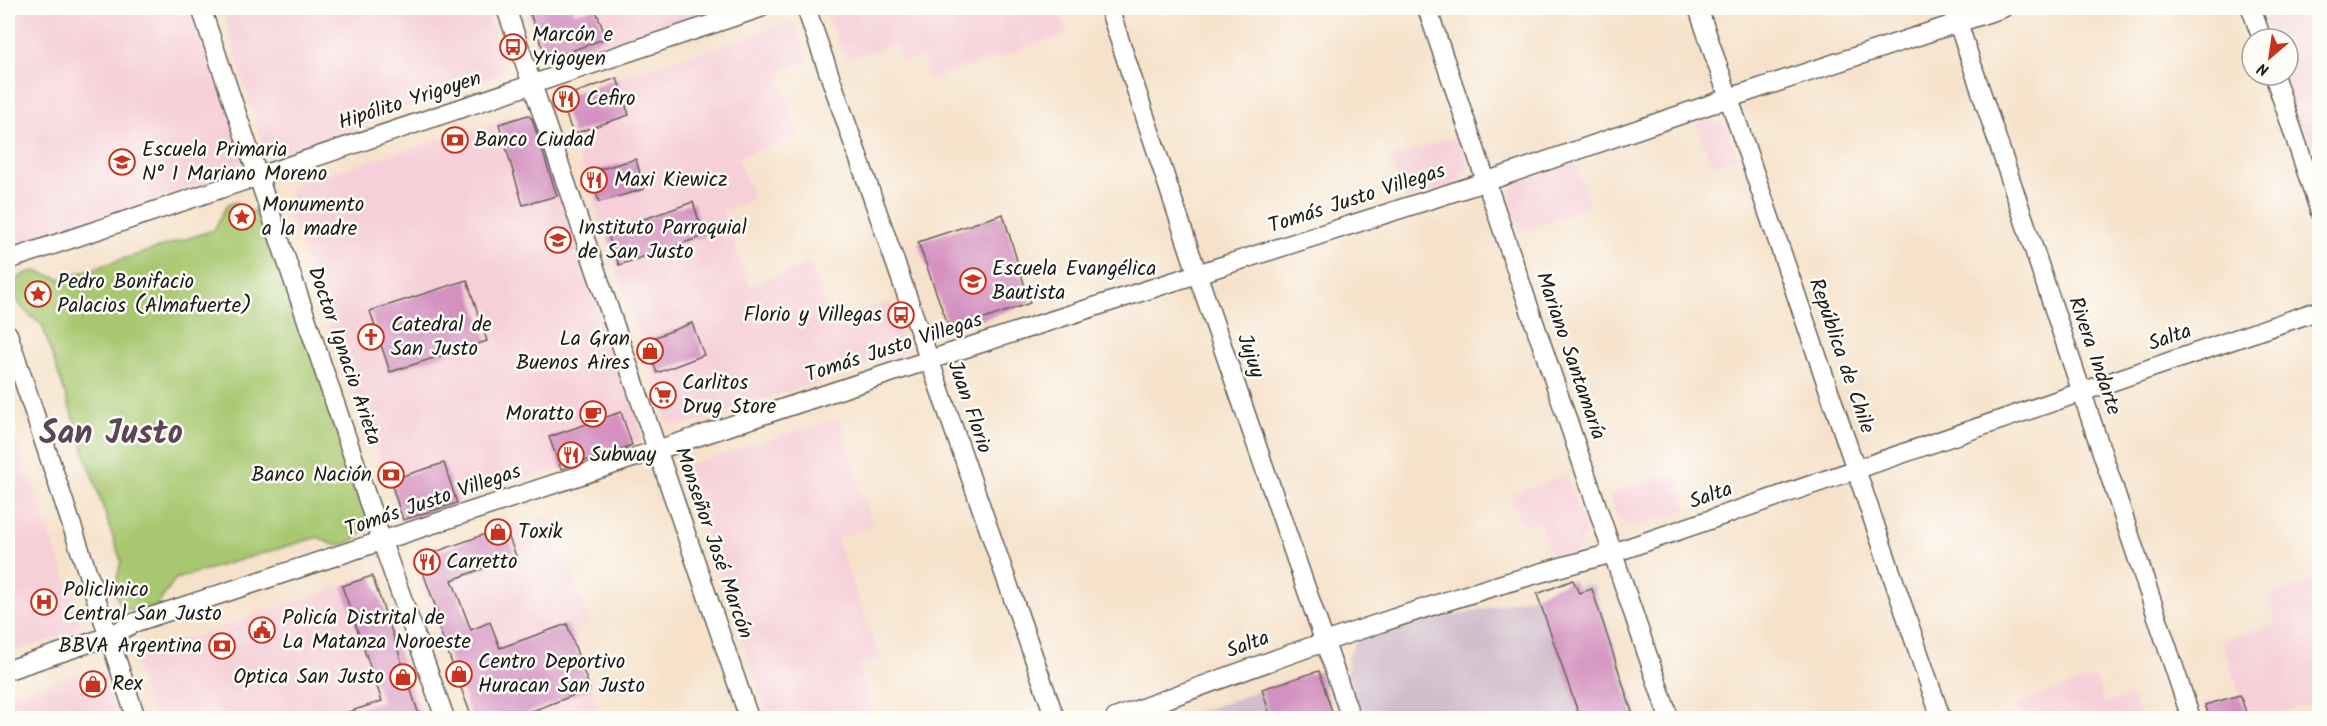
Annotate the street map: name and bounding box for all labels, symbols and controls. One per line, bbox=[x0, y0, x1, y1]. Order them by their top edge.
place label: Marcón e Yrigoyen bbox=[532, 19, 614, 76]
north arrow bbox=[2240, 27, 2300, 87]
bus stop icon: Marcón e Yrigoyen bbox=[498, 32, 528, 62]
text: N bbox=[2253, 55, 2274, 82]
street label: Hipólito Yrigoyen bbox=[334, 62, 486, 140]
place label: Cefiro bbox=[586, 83, 636, 116]
restaurant icon: Cefiro bbox=[551, 84, 581, 114]
place label: Banco Ciudad bbox=[474, 124, 595, 157]
bank icon: Banco Ciudad bbox=[440, 125, 470, 155]
place label: Escuela Primaria N° 1 Mariano Moreno bbox=[142, 134, 327, 191]
school or university icon: Escuela Primaria N° 1 Mariano Moreno bbox=[107, 147, 137, 177]
street label: Tomás Justo Villegas bbox=[1264, 155, 1450, 243]
place label: Maxi Kiewicz bbox=[614, 164, 727, 197]
restaurant icon: Maxi Kiewicz bbox=[579, 165, 609, 195]
place label: Monumento a la madre bbox=[262, 189, 364, 246]
place icon: Monumento a la madre bbox=[227, 202, 257, 232]
place label: Instituto Parroquial de San Justo bbox=[578, 212, 747, 269]
school or university icon: Instituto Parroquial de San Justo bbox=[543, 225, 573, 255]
place label: Escuela Evangélica Bautista bbox=[992, 253, 1156, 310]
street label: Doctor Ignacio Arieta bbox=[298, 262, 390, 450]
place label: Pedro Bonifacio Palacios (Almafuerte) bbox=[57, 266, 252, 323]
school or university icon: Escuela Evangélica Bautista bbox=[958, 266, 988, 296]
street label: Mariano Santamaría bbox=[1526, 267, 1614, 445]
street label: República de Chile bbox=[1799, 274, 1883, 439]
place icon: Pedro Bonifacio Palacios (Almafuerte) bbox=[23, 279, 53, 309]
street label: Rivera Indarte bbox=[2058, 292, 2130, 420]
place label: Florio y Villegas bbox=[744, 299, 882, 332]
bus stop icon: Florio y Villegas bbox=[886, 300, 916, 330]
street label: Tomás Justo Villegas bbox=[801, 304, 987, 392]
place label: Catedral de San Justo bbox=[391, 309, 492, 366]
street label: Salta bbox=[2144, 315, 2196, 361]
church icon: Catedral de San Justo bbox=[356, 322, 386, 352]
place label: La Gran Buenos Aires bbox=[516, 323, 630, 380]
street label: Jujuy bbox=[1227, 329, 1273, 383]
shop icon: La Gran Buenos Aires bbox=[635, 336, 665, 366]
street label: Juan Florio bbox=[938, 356, 1000, 458]
place label: Carlitos Drug Store bbox=[682, 367, 777, 424]
supermarket icon: Carlitos Drug Store bbox=[648, 380, 678, 410]
place label: Moratto bbox=[505, 398, 574, 431]
cafe icon: Moratto bbox=[578, 399, 608, 429]
district label: San Justo bbox=[39, 408, 183, 461]
place label: Subway bbox=[590, 439, 656, 472]
restaurant icon: Subway bbox=[556, 440, 586, 470]
street label: Monseñor José Marcón bbox=[665, 443, 761, 643]
street label: Tomás Justo Villegas bbox=[340, 455, 526, 547]
place label: Banco Nación bbox=[251, 459, 372, 492]
bank icon: Banco Nación bbox=[376, 460, 406, 490]
street label: Salta bbox=[1685, 473, 1737, 519]
place label: Toxik bbox=[518, 516, 563, 549]
shop icon: Toxik bbox=[483, 517, 513, 547]
place label: Carretto bbox=[446, 546, 518, 579]
restaurant icon: Carretto bbox=[412, 547, 442, 577]
place label: Policlinico Central San Justo bbox=[63, 574, 222, 631]
hospital icon: Policlinico Central San Justo bbox=[29, 587, 59, 617]
place label: Policía Distrital de La Matanza Noroeste bbox=[282, 602, 472, 659]
public building icon: Policía Distrital de La Matanza Noroeste bbox=[247, 615, 277, 645]
street label: Salta bbox=[1222, 622, 1274, 668]
place label: BBVA Argentina bbox=[58, 630, 202, 663]
bank icon: BBVA Argentina bbox=[207, 631, 237, 661]
place label: Centro Deportivo Huracan San Justo bbox=[478, 646, 645, 703]
shop icon: Centro Deportivo Huracan San Justo bbox=[444, 659, 474, 689]
place label: Optica San Justo bbox=[233, 661, 384, 694]
shop icon: Optica San Justo bbox=[388, 662, 418, 692]
place label: Rex bbox=[112, 668, 144, 701]
shop icon: Rex bbox=[78, 669, 108, 699]

